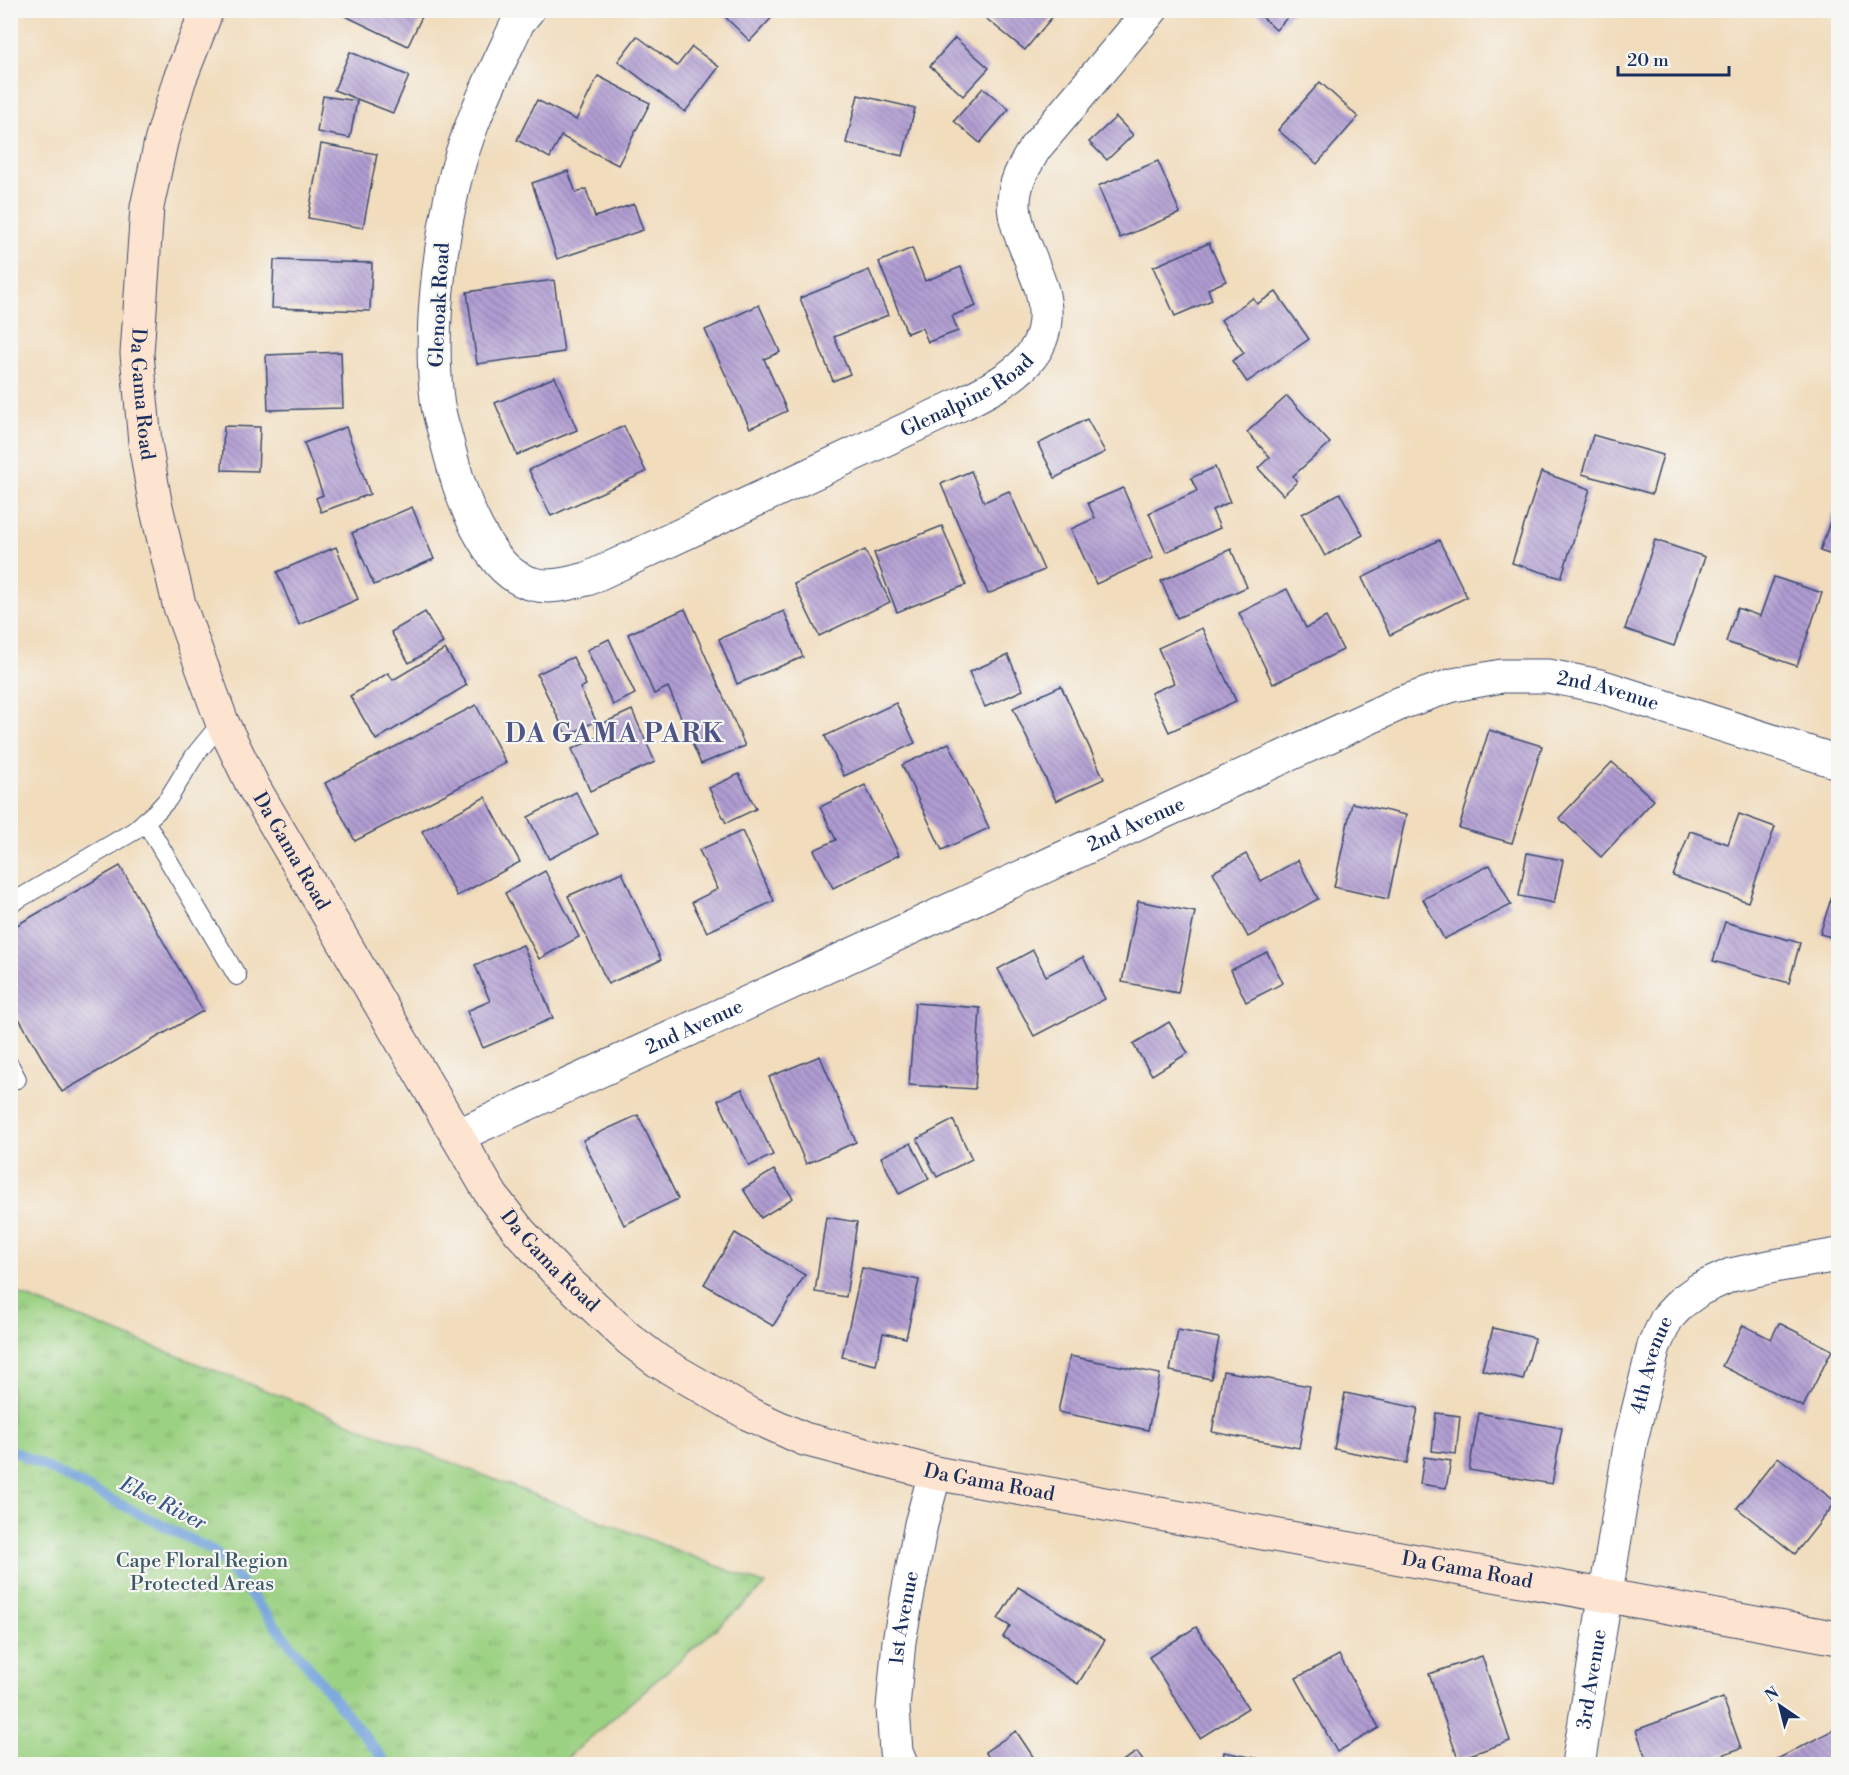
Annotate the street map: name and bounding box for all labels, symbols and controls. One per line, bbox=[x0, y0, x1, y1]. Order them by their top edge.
scale bar bbox=[1618, 39, 1729, 77]
text: 20 m bbox=[1627, 49, 1669, 72]
street label: Glenoak Road bbox=[424, 241, 456, 368]
street label: Da Gama Road bbox=[125, 327, 160, 463]
street label: Glenalpine Road bbox=[896, 349, 1040, 443]
street label: 2nd Avenue bbox=[1555, 665, 1662, 716]
district label: DA GAMA PARK bbox=[505, 718, 725, 750]
street label: Da Gama Road bbox=[247, 788, 336, 916]
street label: 2nd Avenue bbox=[1083, 791, 1189, 858]
street label: 2nd Avenue bbox=[641, 994, 747, 1060]
street label: Da Gama Road bbox=[495, 1205, 605, 1318]
street label: 4th Avenue bbox=[1625, 1312, 1679, 1417]
street label: Da Gama Road bbox=[921, 1458, 1057, 1507]
water label: Else River bbox=[115, 1471, 211, 1537]
street label: Da Gama Road bbox=[1400, 1546, 1535, 1595]
park label: Cape Floral Region Protected Areas bbox=[116, 1549, 288, 1597]
street label: 1st Avenue bbox=[884, 1569, 924, 1666]
street label: 3rd Avenue bbox=[1571, 1627, 1612, 1731]
north arrow bbox=[1750, 1676, 1810, 1736]
text: N bbox=[1761, 1683, 1783, 1706]

